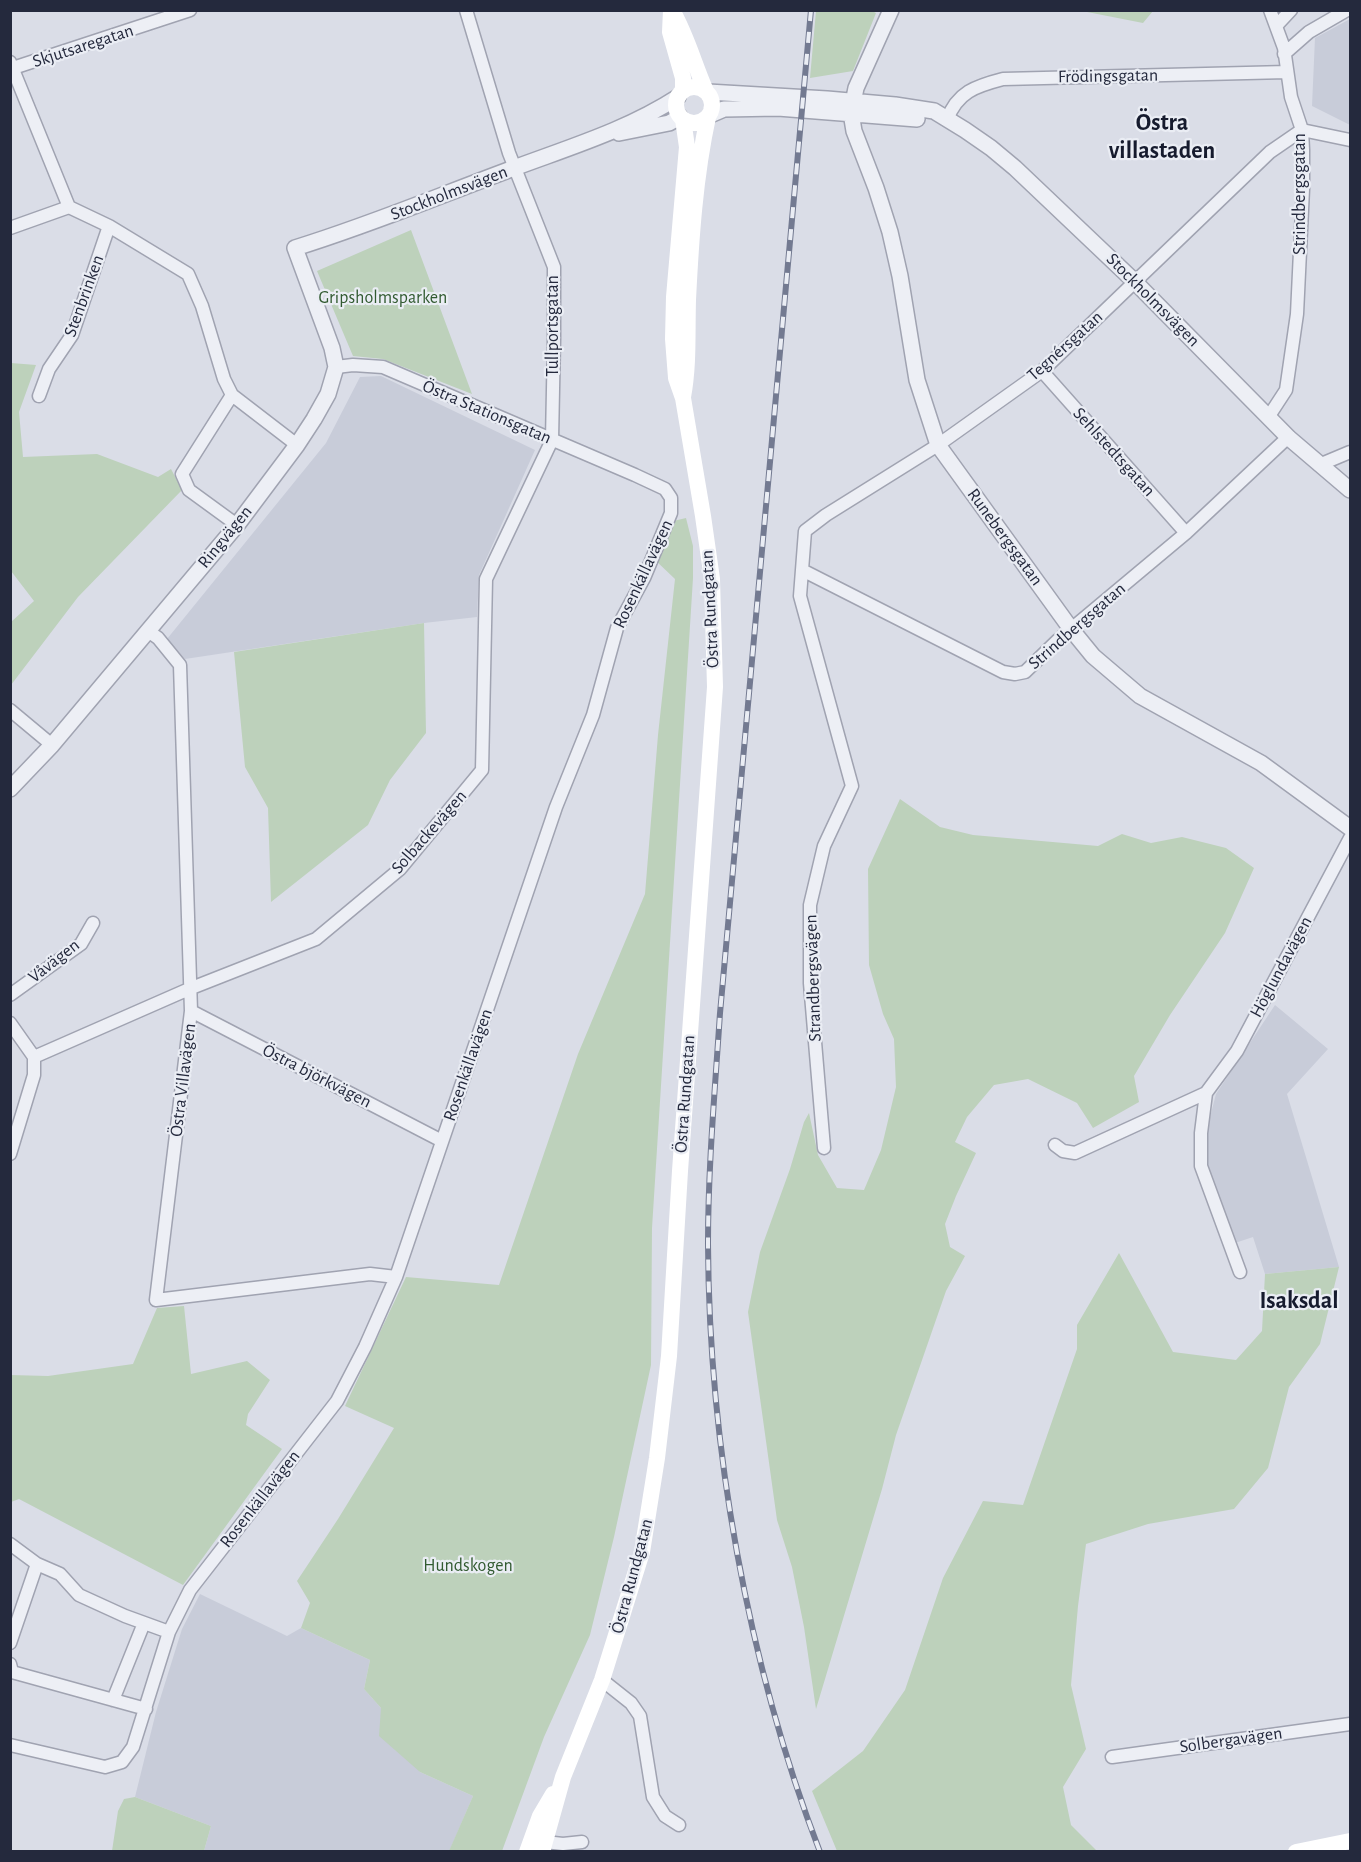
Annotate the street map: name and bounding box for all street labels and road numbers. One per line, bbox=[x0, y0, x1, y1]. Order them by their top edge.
street label: Skjutsaregatan bbox=[30, 20, 136, 72]
street label: Frödingsgatan bbox=[1058, 64, 1158, 88]
street label: Strindbergsgatan bbox=[1289, 133, 1311, 255]
street label: Stockholmsvägen bbox=[387, 161, 511, 225]
street label: Stockholmsvägen bbox=[1102, 249, 1204, 351]
street label: Stenbrinken bbox=[59, 252, 109, 340]
street label: Tullportsgatan bbox=[542, 275, 564, 377]
street label: Tegnérsgatan bbox=[1023, 306, 1107, 386]
street label: Östra Stationsgatan bbox=[419, 375, 555, 449]
street label: Sehlstedtsgatan bbox=[1068, 403, 1160, 501]
street label: Runebergsgatan bbox=[962, 484, 1048, 590]
street label: Ringvägen bbox=[193, 501, 257, 573]
street label: Rosenkällavägen bbox=[608, 516, 678, 632]
street label: Östra Rundgatan bbox=[696, 550, 724, 668]
street label: Strindbergsgatan bbox=[1024, 578, 1130, 674]
street label: Solbackevägen bbox=[387, 786, 471, 878]
street label: Höglundavägen bbox=[1245, 913, 1317, 1021]
street label: Strandbergsvägen bbox=[800, 914, 826, 1042]
street label: Våvägen bbox=[24, 934, 84, 988]
street label: Rosenkällavägen bbox=[439, 1006, 497, 1124]
street label: Östra Villavägen bbox=[165, 1022, 201, 1138]
street label: Östra Rundgatan bbox=[670, 1034, 700, 1154]
street label: Östra björkvägen bbox=[259, 1039, 375, 1113]
street label: Rosenkällavägen bbox=[215, 1446, 305, 1552]
street label: Östra Rundgatan bbox=[606, 1516, 658, 1636]
street label: Solbergavägen bbox=[1178, 1722, 1284, 1758]

